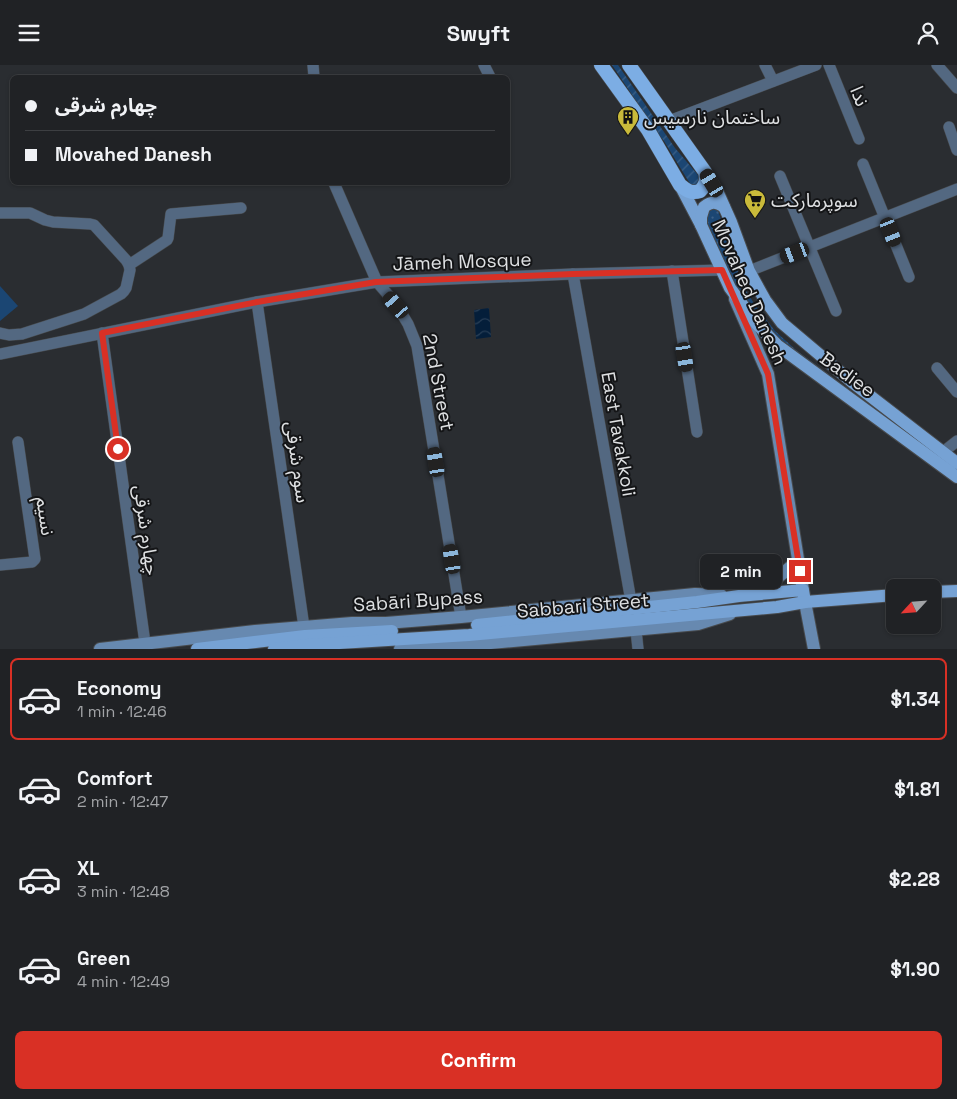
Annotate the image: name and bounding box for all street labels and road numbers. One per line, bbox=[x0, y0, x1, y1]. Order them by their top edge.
street label: ندا bbox=[844, 82, 875, 110]
street label: Movahed Danesh bbox=[706, 216, 793, 369]
street label: Jāmeh Mosque bbox=[392, 247, 532, 276]
street label: 2nd Street bbox=[417, 331, 460, 433]
street label: Badiee bbox=[815, 346, 880, 403]
street label: East Tavakkoli bbox=[595, 370, 642, 498]
street label: سوم شرقی bbox=[277, 420, 316, 505]
street label: چهارم شرقی bbox=[126, 483, 165, 577]
street label: نسیم bbox=[28, 495, 61, 537]
street label: Sabāri Bypass bbox=[352, 584, 484, 617]
street label: Sabbari Street bbox=[516, 587, 650, 624]

